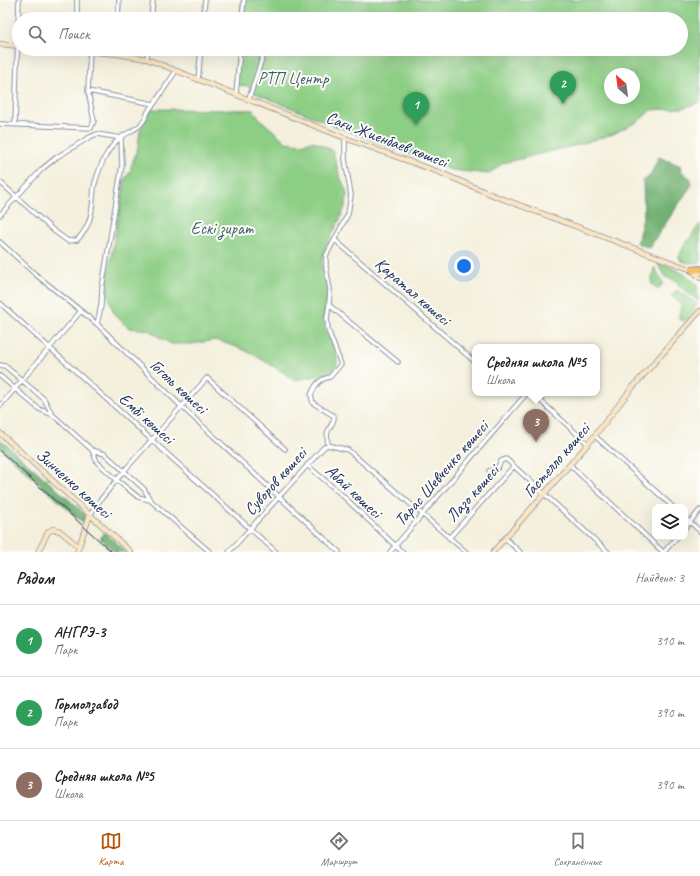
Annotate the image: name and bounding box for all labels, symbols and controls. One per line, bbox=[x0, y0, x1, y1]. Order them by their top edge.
search box bbox=[12, 12, 688, 56]
icon: search bbox=[26, 23, 48, 45]
text: Поиск bbox=[58, 25, 90, 44]
park label: РТП Центр bbox=[258, 68, 330, 89]
north arrow bbox=[604, 68, 640, 104]
pin: 2 bbox=[550, 71, 576, 104]
pin: 1 bbox=[403, 92, 429, 125]
street label: Сағи Жиенбаев көшесі bbox=[323, 107, 452, 173]
park label: Ескі зират bbox=[191, 218, 254, 240]
street label: Қаратал көшесі bbox=[371, 253, 456, 331]
your location bbox=[454, 256, 474, 276]
popup bbox=[472, 344, 600, 396]
text: Средняя школа №5 bbox=[486, 353, 586, 372]
street label: Гоголь көшесі bbox=[146, 354, 213, 419]
text: Школа bbox=[486, 372, 515, 388]
street label: Ембі көшесі bbox=[115, 388, 180, 450]
pin: 3 bbox=[523, 409, 549, 442]
street label: Тарас Шевченко көшесі bbox=[390, 415, 494, 530]
street label: Гастелло көшесі bbox=[518, 417, 596, 502]
street label: Суворов көшесі bbox=[240, 442, 312, 520]
street label: Зинченко көшесі bbox=[32, 444, 117, 524]
street label: Лазо көшесі bbox=[441, 459, 505, 527]
street label: Абай көшесі bbox=[321, 460, 388, 524]
map controls bbox=[652, 504, 688, 540]
button: layers bbox=[652, 504, 688, 540]
text: Рядом bbox=[16, 568, 54, 589]
text: Найдено: 3 bbox=[636, 570, 684, 586]
text: АНГРЭ-3 bbox=[54, 623, 106, 642]
text: 1 bbox=[26, 633, 32, 649]
text: 310 m bbox=[656, 633, 684, 649]
text: Парк bbox=[54, 642, 77, 658]
text: Гормолзавод bbox=[54, 695, 117, 714]
text: 2 bbox=[26, 705, 32, 721]
text: 390 m bbox=[656, 705, 684, 721]
text: Парк bbox=[54, 714, 77, 730]
text: Средняя школа №5 bbox=[54, 767, 154, 786]
text: 3 bbox=[26, 777, 32, 793]
text: 390 m bbox=[656, 777, 684, 793]
text: Школа bbox=[54, 786, 83, 802]
tab: Карта bbox=[98, 830, 124, 868]
tab: Маршрут bbox=[321, 830, 357, 868]
tab: Сохранённые bbox=[554, 830, 602, 868]

